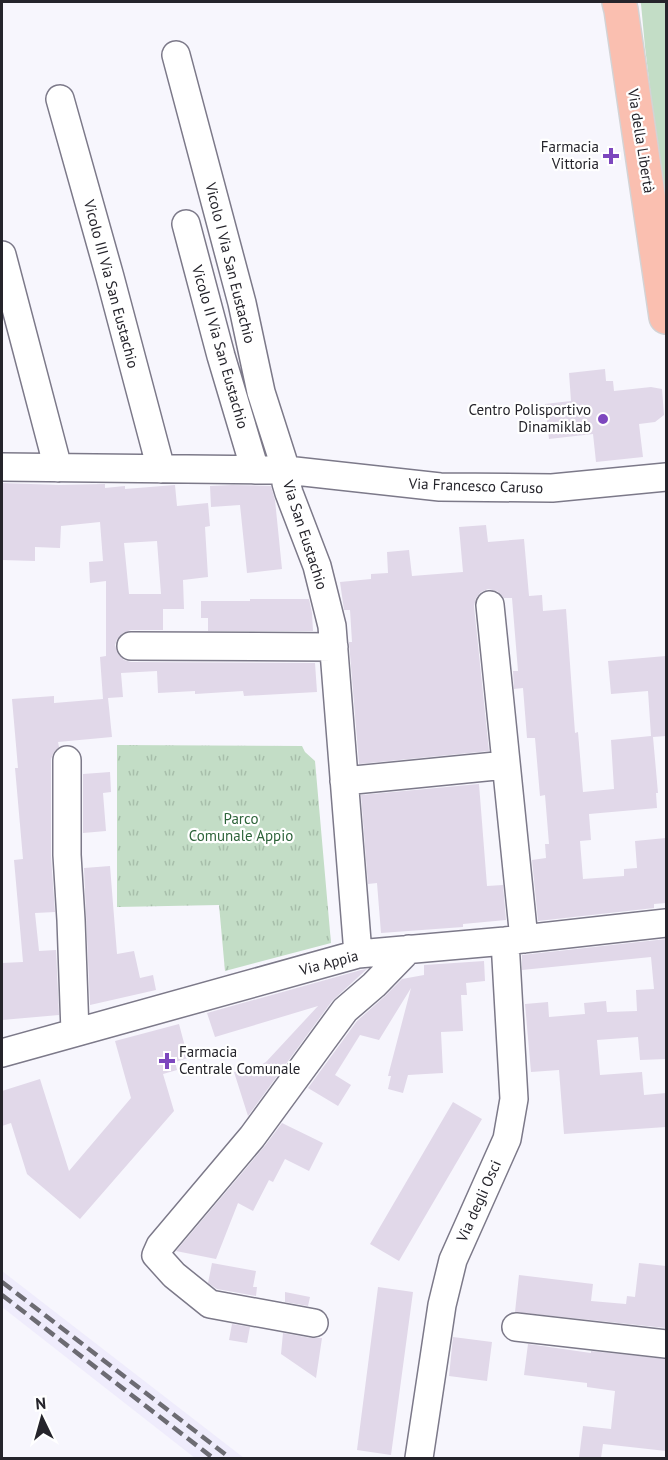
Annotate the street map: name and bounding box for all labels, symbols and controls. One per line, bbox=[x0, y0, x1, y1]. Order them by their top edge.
street label: Via della Libertà bbox=[624, 86, 659, 194]
place label: Farmacia Vittoria bbox=[541, 137, 599, 173]
marker: Farmacia Vittoria bbox=[604, 149, 618, 163]
street label: Vicolo I Via San Eustachio bbox=[201, 180, 260, 345]
street label: Vicolo III Via San Eustachio bbox=[80, 197, 143, 370]
street label: Vicolo II Via San Eustachio bbox=[188, 262, 253, 431]
place label: Centro Polisportivo Dinamiklab bbox=[468, 400, 591, 436]
marker: Centro Polisportivo Dinamiklab bbox=[596, 412, 610, 426]
street label: Via Francesco Caruso bbox=[407, 474, 544, 497]
street label: Via San Eustachio bbox=[279, 477, 332, 592]
park label: Parco Comunale Appio bbox=[189, 809, 293, 845]
street label: Via Appia bbox=[296, 946, 360, 980]
place label: Farmacia Centrale Comunale bbox=[179, 1042, 301, 1078]
marker: Farmacia Centrale Comunale bbox=[160, 1054, 174, 1068]
street label: Via degli Osci bbox=[452, 1157, 505, 1245]
north arrow bbox=[12, 1388, 72, 1448]
text: N bbox=[35, 1393, 47, 1413]

